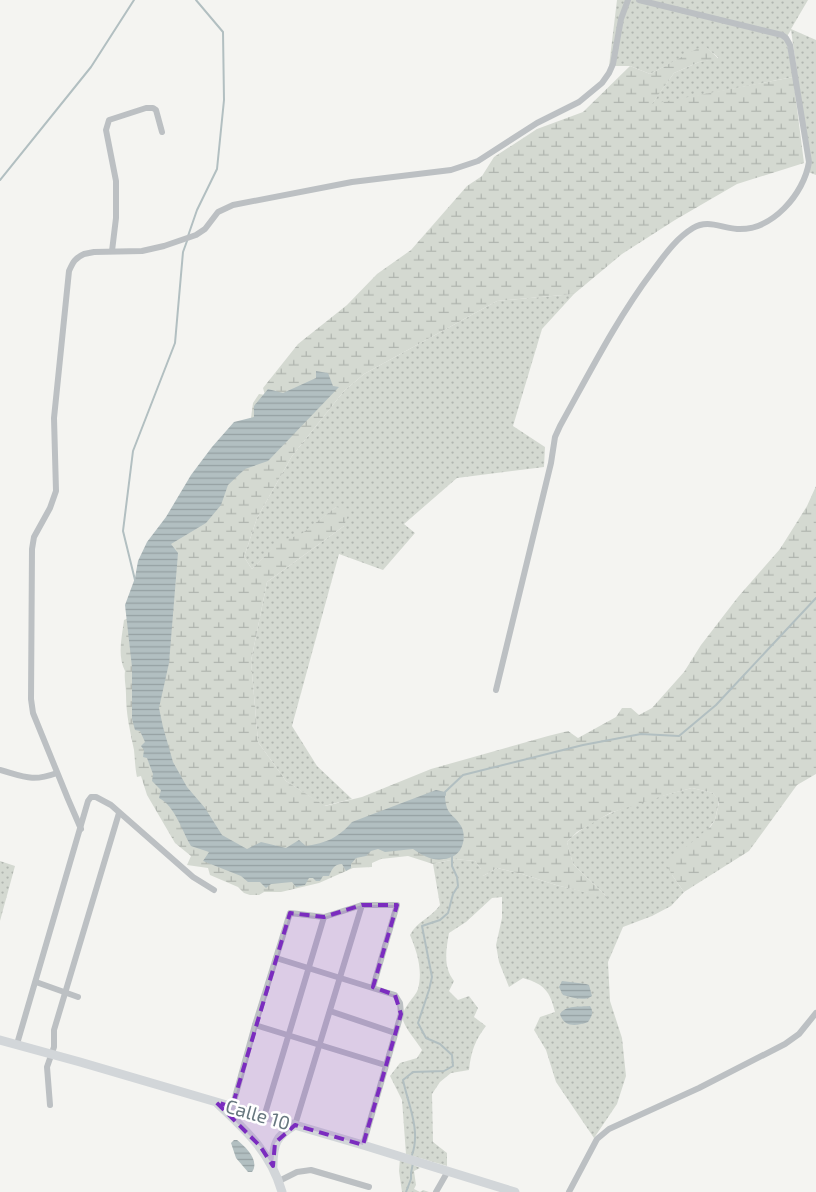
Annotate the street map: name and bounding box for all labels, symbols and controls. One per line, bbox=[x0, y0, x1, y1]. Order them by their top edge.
street label: Calle 10 bbox=[223, 1094, 293, 1134]

